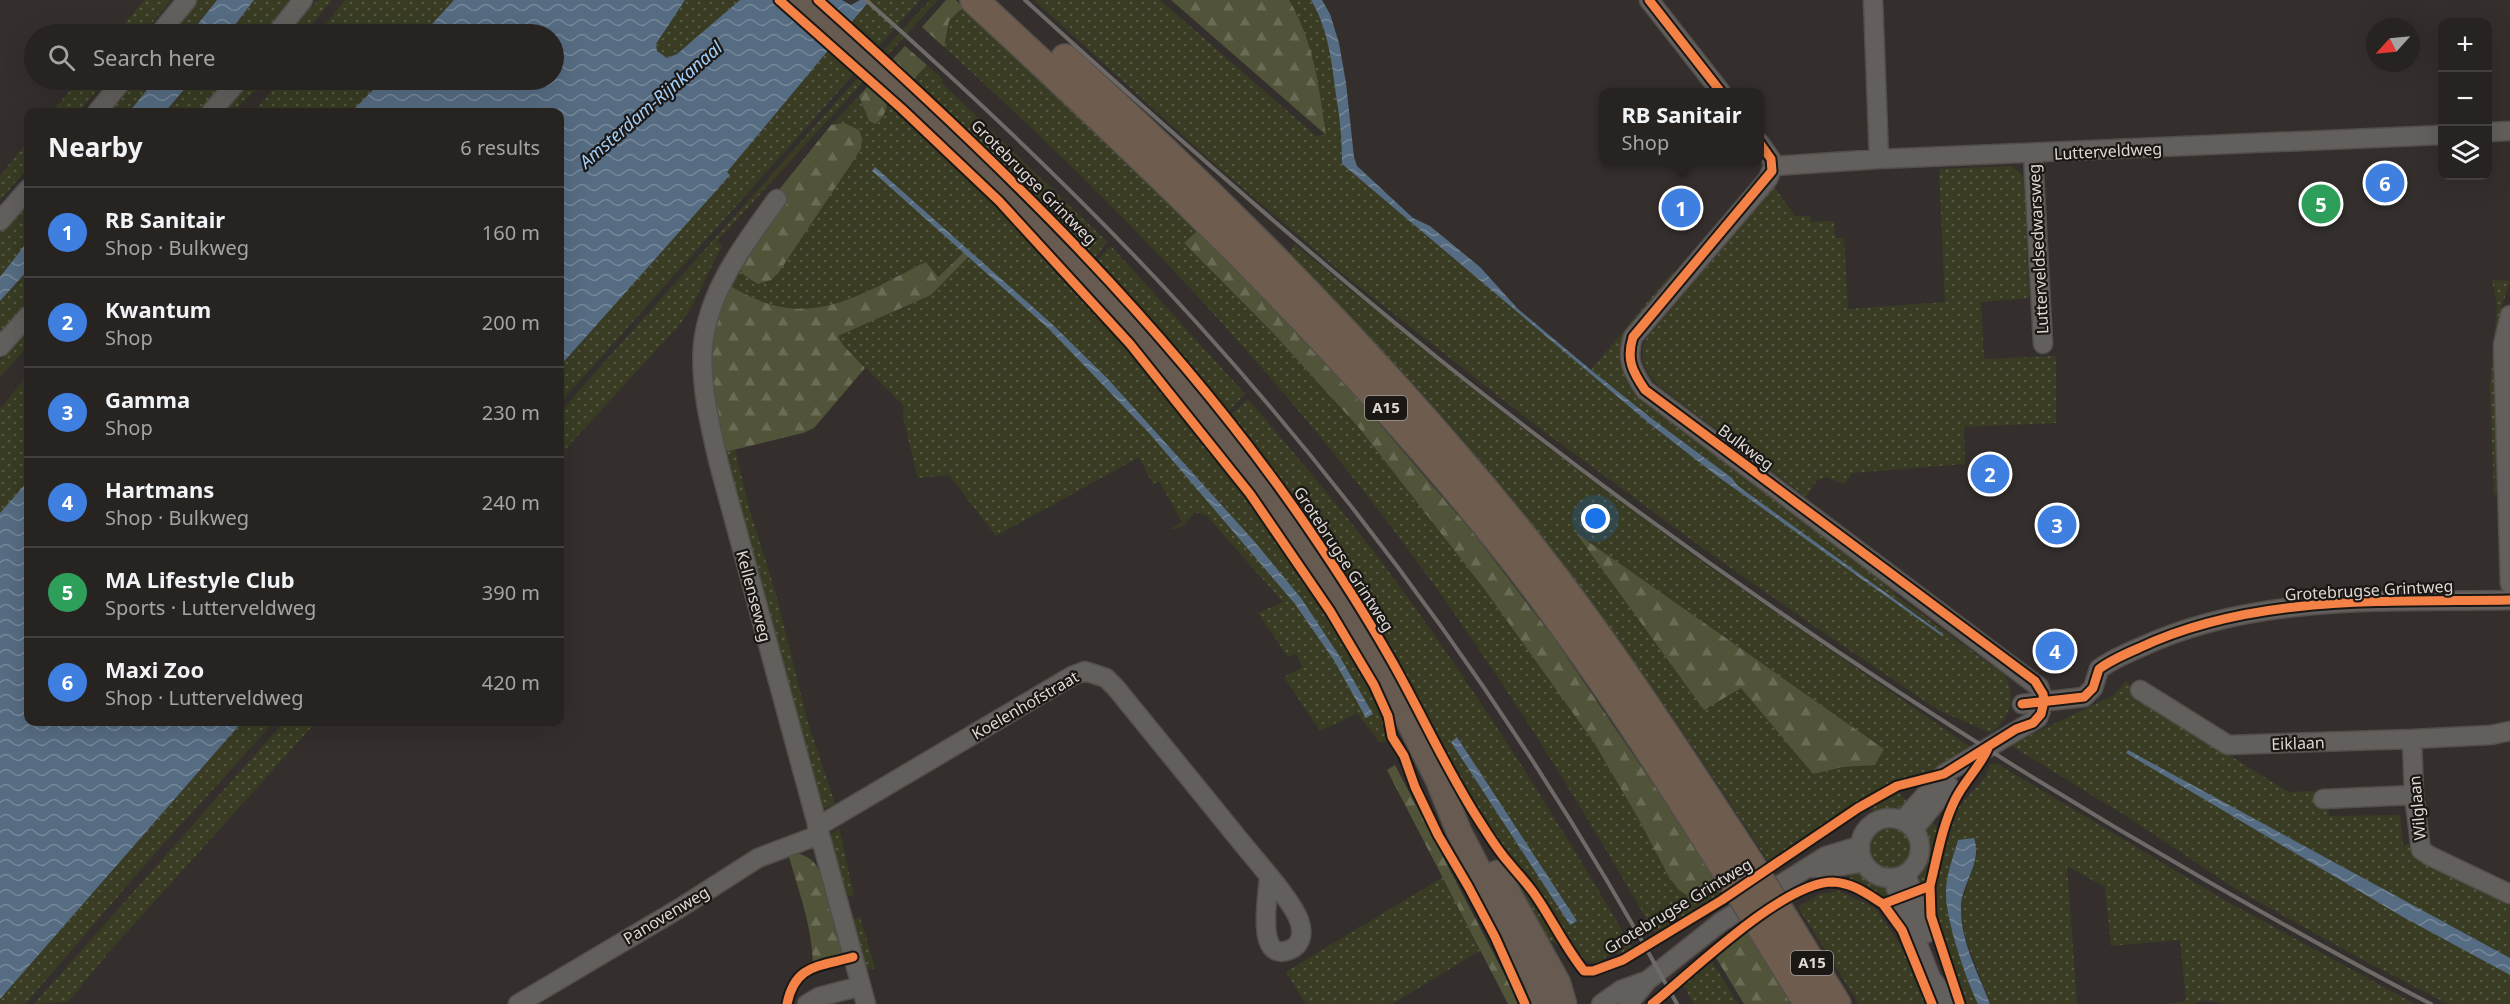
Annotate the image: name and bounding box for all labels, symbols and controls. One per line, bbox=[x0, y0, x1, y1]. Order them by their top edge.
north arrow bbox=[2366, 18, 2420, 72]
map controls bbox=[2438, 18, 2492, 180]
button: + bbox=[2438, 18, 2492, 72]
search box bbox=[24, 24, 564, 90]
water label: Amsterdam-Rijnkanaal bbox=[572, 35, 727, 174]
icon: search bbox=[45, 41, 78, 74]
text: Search here bbox=[93, 42, 215, 72]
button: − bbox=[2438, 72, 2492, 126]
popup bbox=[1599, 88, 1764, 166]
text: RB Sanitair bbox=[1621, 99, 1742, 129]
street label: Grotebrugse Grintweg bbox=[966, 114, 1102, 250]
button: layers bbox=[2438, 126, 2492, 180]
text: Nearby bbox=[48, 129, 143, 165]
text: Shop bbox=[1621, 129, 1669, 156]
text: 6 results bbox=[460, 134, 540, 161]
street label: Lutterveldweg bbox=[2053, 137, 2163, 165]
pin: 6 bbox=[2366, 160, 2404, 206]
street label: Lutterveldsedwarsweg bbox=[2023, 163, 2053, 335]
pin: 5 bbox=[2302, 182, 2340, 226]
pin: 1 bbox=[1662, 186, 1700, 230]
text: RB Sanitair bbox=[105, 204, 225, 234]
text: 1 bbox=[62, 219, 73, 246]
text: 160 m bbox=[482, 219, 540, 246]
text: Shop · Bulkweg bbox=[105, 234, 249, 261]
text: Kwantum bbox=[105, 294, 211, 324]
text: 2 bbox=[62, 309, 73, 336]
text: 200 m bbox=[482, 309, 540, 336]
text: Shop bbox=[105, 324, 153, 351]
text: Gamma bbox=[105, 384, 190, 414]
road number: A15 bbox=[1365, 396, 1407, 420]
text: 3 bbox=[62, 399, 73, 426]
text: 230 m bbox=[482, 399, 540, 426]
text: Shop bbox=[105, 414, 153, 441]
street label: Bulkweg bbox=[1714, 419, 1778, 475]
pin: 2 bbox=[1970, 452, 2010, 496]
text: Hartmans bbox=[105, 474, 214, 504]
street label: Grotebrugse Grintweg bbox=[1289, 482, 1399, 636]
text: 4 bbox=[62, 489, 73, 516]
text: 240 m bbox=[482, 489, 540, 516]
pin: 3 bbox=[2038, 502, 2076, 548]
text: Shop · Bulkweg bbox=[105, 504, 249, 531]
your location bbox=[1581, 504, 1610, 533]
street label: Kellenseweg bbox=[731, 548, 777, 644]
text: MA Lifestyle Club bbox=[105, 564, 295, 594]
street label: Grotebrugse Grintweg bbox=[2284, 575, 2454, 605]
text: 5 bbox=[62, 579, 73, 606]
text: 390 m bbox=[482, 579, 540, 606]
text: Sports · Lutterveldweg bbox=[105, 594, 316, 621]
pin: 4 bbox=[2036, 628, 2074, 674]
text: Maxi Zoo bbox=[105, 654, 204, 684]
street label: Koelenhofstraat bbox=[967, 665, 1083, 745]
text: 6 bbox=[62, 669, 73, 696]
text: 420 m bbox=[482, 669, 540, 696]
text: Shop · Lutterveldweg bbox=[105, 684, 304, 711]
street label: Eiklaan bbox=[2271, 731, 2325, 755]
street label: Wilglaan bbox=[2403, 775, 2431, 841]
street label: Grotebrugse Grintweg bbox=[1600, 853, 1756, 959]
street label: Panovenweg bbox=[619, 881, 713, 949]
road number: A15 bbox=[1791, 951, 1833, 975]

